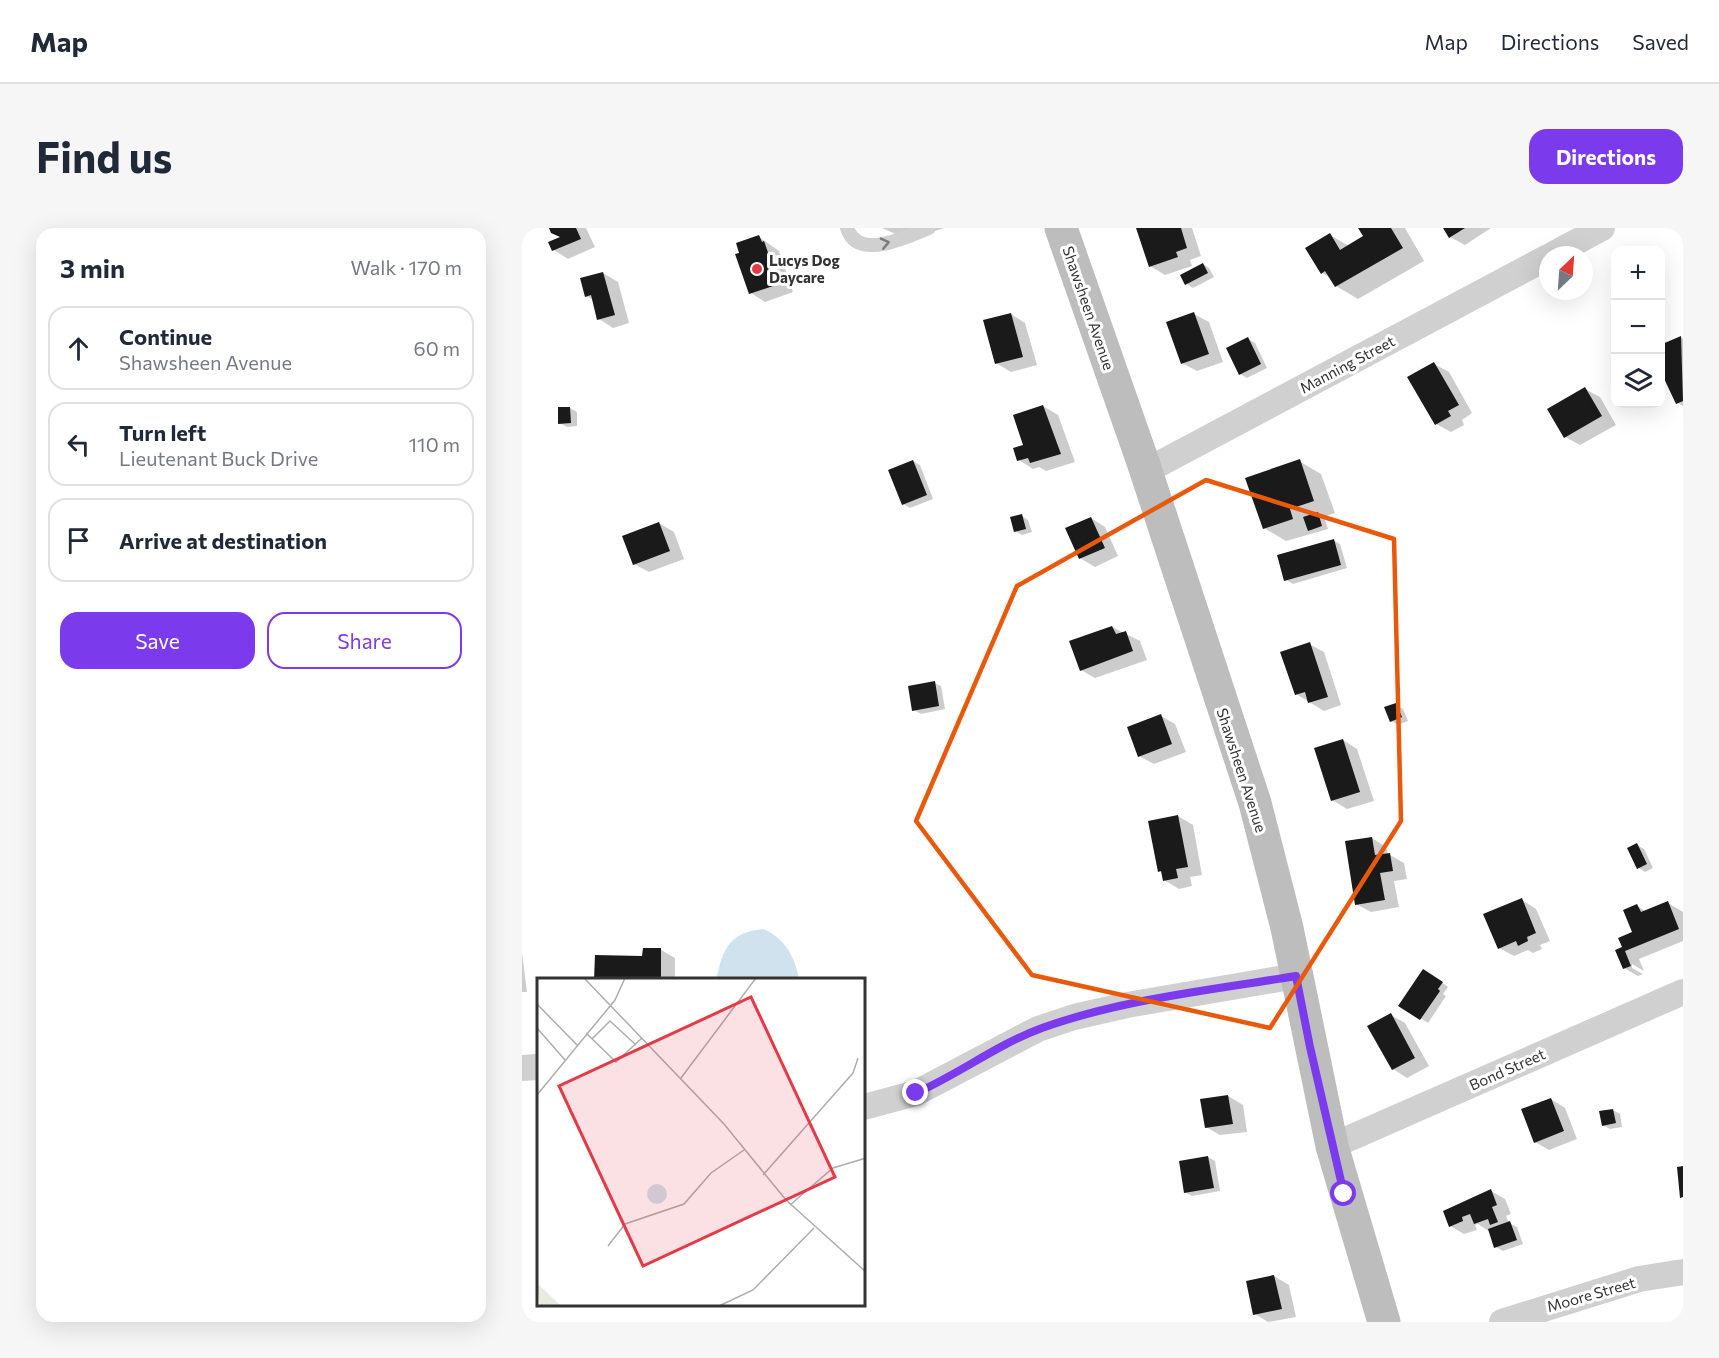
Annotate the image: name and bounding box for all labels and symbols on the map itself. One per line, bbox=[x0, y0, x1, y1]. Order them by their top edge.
one-way arrow bbox=[880, 237, 890, 250]
street label: Shawsheen Avenue bbox=[1059, 244, 1119, 372]
north arrow bbox=[1539, 246, 1593, 300]
place label: Lucys Dog Daycare bbox=[769, 251, 840, 286]
marker: Lucys Dog Daycare bbox=[750, 262, 764, 276]
street label: Manning Street bbox=[1296, 331, 1398, 397]
street label: Shawsheen Avenue bbox=[1213, 706, 1271, 835]
inset map bbox=[537, 978, 866, 1307]
street label: Bond Street bbox=[1466, 1044, 1548, 1094]
route end bbox=[902, 1079, 928, 1105]
route start bbox=[1330, 1180, 1356, 1206]
street label: Moore Street bbox=[1545, 1273, 1637, 1315]

